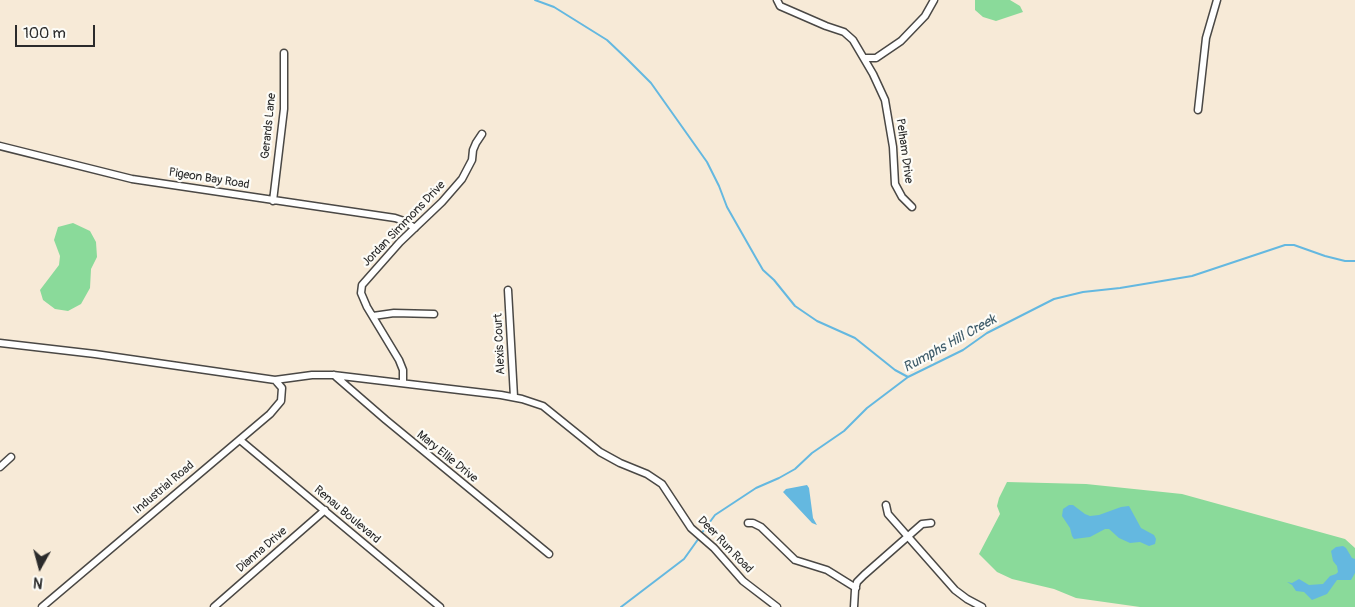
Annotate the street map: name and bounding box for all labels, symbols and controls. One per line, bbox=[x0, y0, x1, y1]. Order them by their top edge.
scale bar bbox=[18, 15, 98, 47]
text: 100 m bbox=[23, 24, 66, 43]
street label: Gerards Lane bbox=[258, 92, 280, 160]
street label: Pelham Drive bbox=[892, 118, 916, 184]
street label: Pigeon Bay Road bbox=[168, 166, 250, 192]
street label: Jordan Simmons Drive bbox=[359, 178, 449, 270]
water label: Rumphs Hill Creek bbox=[901, 312, 999, 376]
street label: Alexis Court bbox=[491, 313, 509, 375]
street label: Mary Ellie Drive bbox=[414, 428, 480, 486]
street label: Industrial Road bbox=[131, 459, 197, 517]
street label: Renau Boulevard bbox=[311, 483, 383, 547]
street label: Deer Run Road bbox=[694, 514, 756, 576]
street label: Dianna Drive bbox=[234, 524, 290, 576]
north arrow bbox=[15, 542, 65, 592]
text: N bbox=[32, 573, 44, 591]

